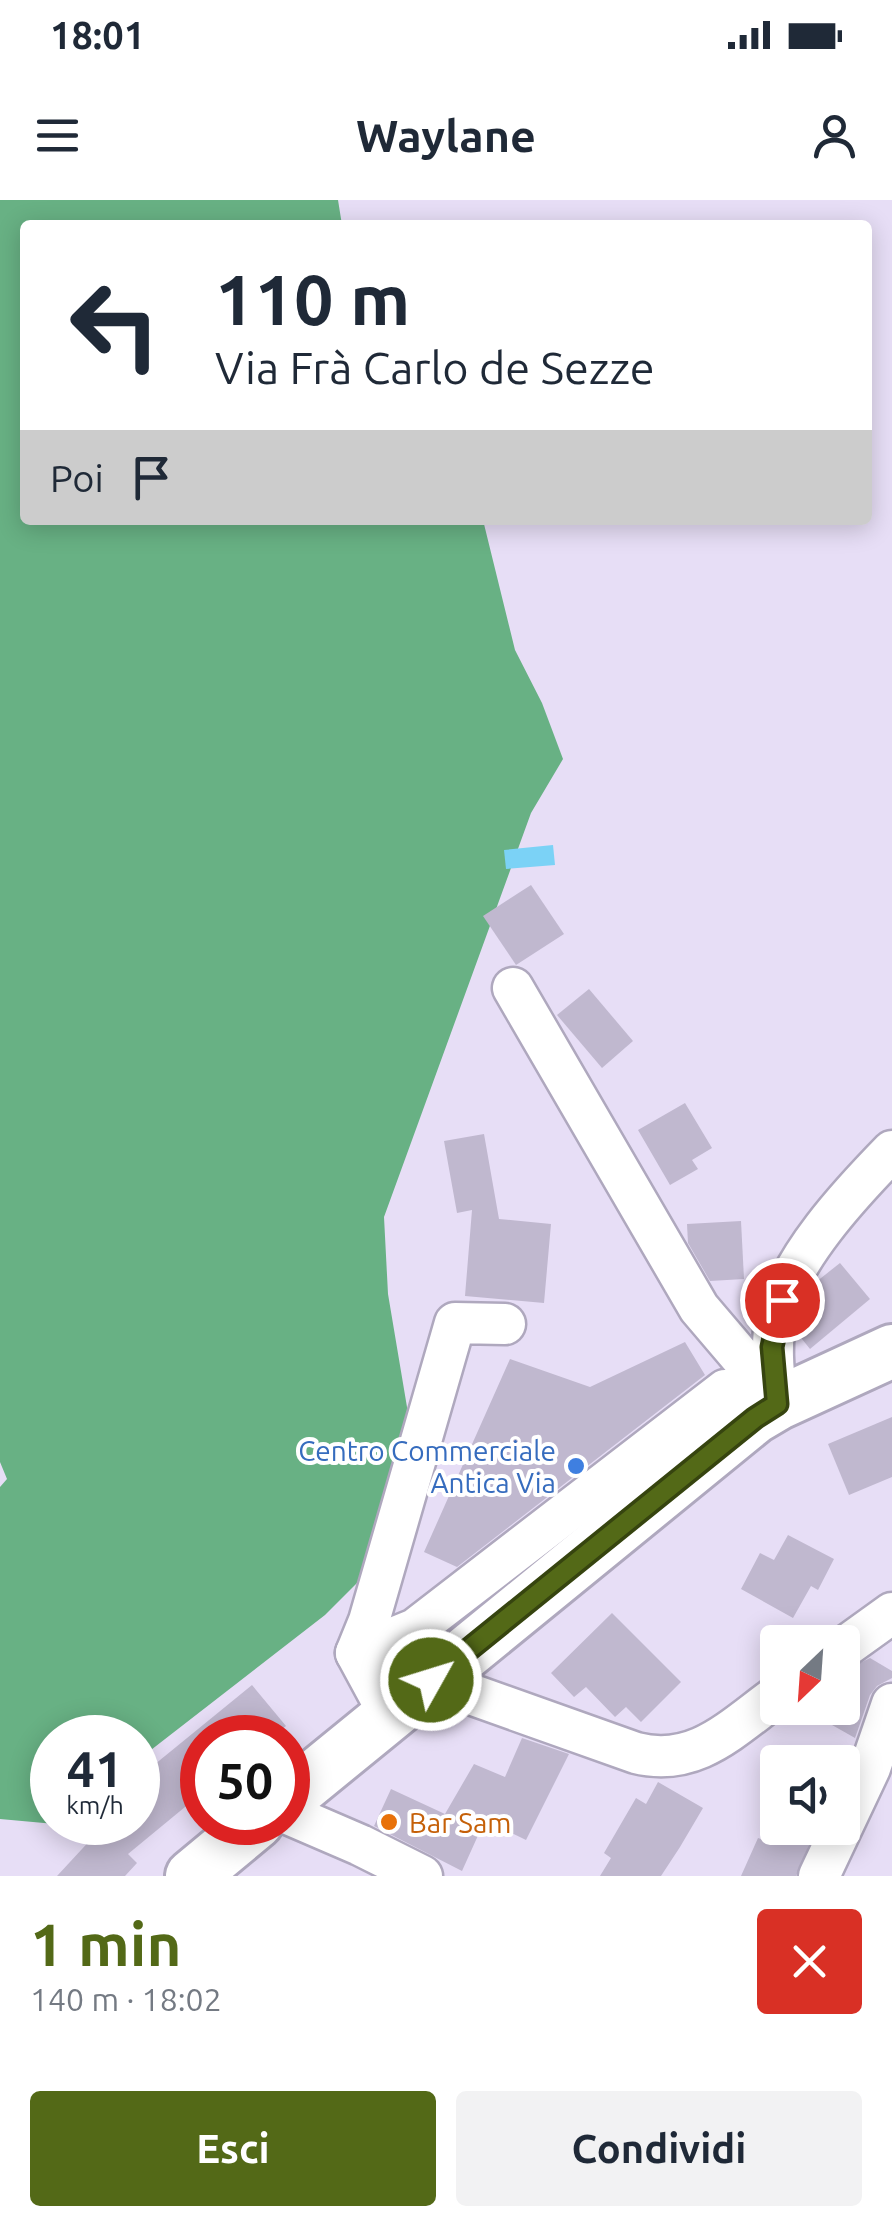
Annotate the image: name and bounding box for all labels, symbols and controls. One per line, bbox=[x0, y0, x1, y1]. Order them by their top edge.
text: 18:01 bbox=[50, 14, 145, 56]
icon: menu bbox=[30, 108, 85, 163]
icon: person bbox=[807, 108, 862, 163]
text: Waylane bbox=[356, 110, 536, 161]
icon: left bbox=[50, 260, 180, 390]
text: 110 m bbox=[215, 260, 410, 338]
text: Via Frà Carlo de Sezze bbox=[215, 342, 655, 393]
icon: arrive bbox=[124, 450, 179, 505]
text: Poi bbox=[50, 457, 104, 499]
pin bbox=[740, 1258, 825, 1343]
icon: arrive bbox=[755, 1273, 810, 1328]
place label: Centro Commerciale Antica Via bbox=[298, 1435, 556, 1498]
marker: Centro Commerciale Antica Via bbox=[565, 1455, 587, 1477]
north arrow bbox=[760, 1625, 860, 1725]
map controls bbox=[760, 1625, 860, 1845]
position arrow bbox=[379, 1628, 483, 1732]
speed limit sign: 50 bbox=[180, 1715, 310, 1845]
text: 41 bbox=[67, 1740, 123, 1796]
button: sound bbox=[760, 1745, 860, 1845]
text: km/h bbox=[66, 1791, 124, 1819]
place label: Bar Sam bbox=[409, 1807, 511, 1838]
marker: Bar Sam bbox=[378, 1811, 400, 1833]
button: close bbox=[757, 1909, 862, 2014]
text: 1 min bbox=[30, 1910, 182, 1977]
text: 140 m · 18:02 bbox=[30, 1981, 222, 2017]
button: Esci bbox=[30, 2091, 436, 2206]
button: Condividi bbox=[456, 2091, 862, 2206]

